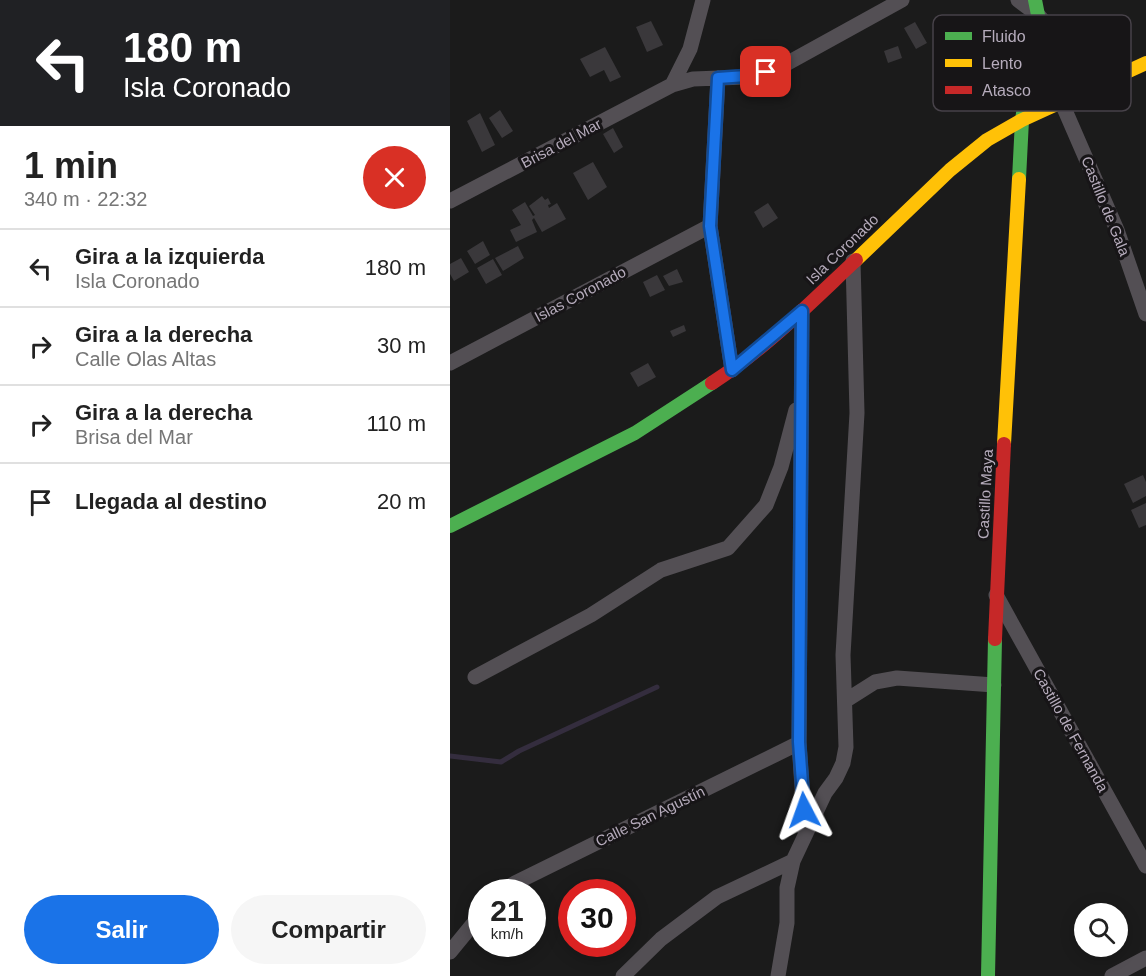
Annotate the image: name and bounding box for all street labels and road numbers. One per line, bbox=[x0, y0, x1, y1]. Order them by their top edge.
street label: Brisa del Mar bbox=[518, 115, 604, 171]
street label: Castillo de Gala bbox=[1078, 154, 1134, 259]
street label: Isla Coronado bbox=[802, 210, 882, 288]
street label: Islas Coronado bbox=[531, 263, 629, 325]
street label: Castillo Maya bbox=[974, 448, 996, 539]
street label: Castillo de Fernanda bbox=[1030, 665, 1112, 795]
street label: Calle San Agustín bbox=[593, 782, 707, 850]

